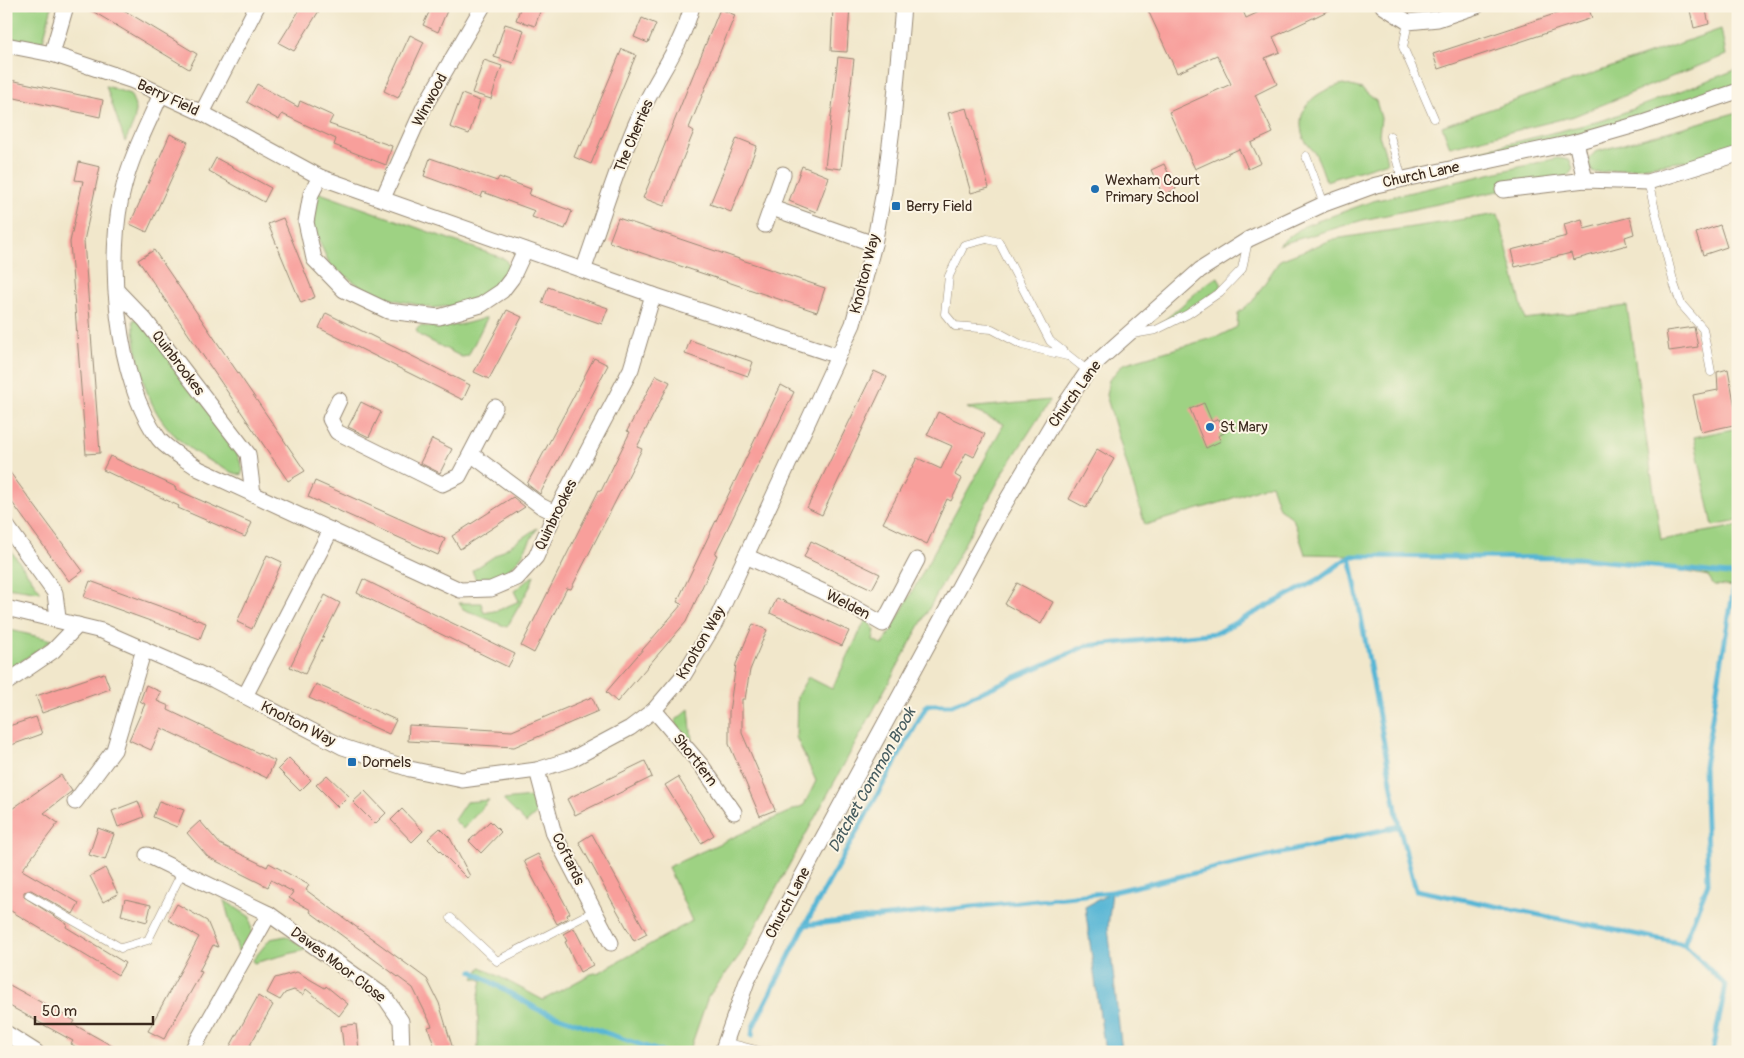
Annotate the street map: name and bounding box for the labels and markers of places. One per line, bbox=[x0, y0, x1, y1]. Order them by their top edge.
place label: Wexham Court Primary School bbox=[1105, 171, 1201, 207]
marker: Wexham Court Primary School bbox=[1089, 183, 1101, 195]
place label: Berry Field bbox=[906, 197, 972, 216]
marker: Berry Field bbox=[890, 200, 902, 212]
place label: St Mary bbox=[1220, 418, 1268, 437]
marker: St Mary bbox=[1204, 421, 1216, 433]
place label: Dornels bbox=[362, 753, 411, 772]
marker: Dornels bbox=[346, 756, 358, 768]

